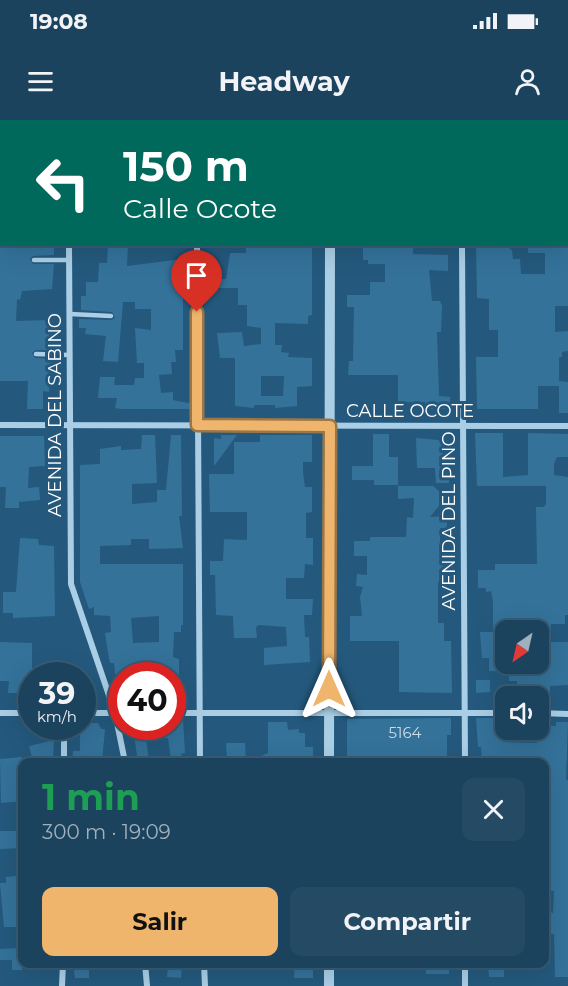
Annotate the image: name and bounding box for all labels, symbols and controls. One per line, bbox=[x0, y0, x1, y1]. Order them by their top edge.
text: 19:08 bbox=[30, 8, 88, 35]
icon: menu bbox=[24, 65, 57, 98]
text: Headway bbox=[218, 65, 350, 98]
icon: person bbox=[511, 65, 544, 98]
text: 150 m bbox=[123, 140, 249, 192]
icon: left bbox=[24, 144, 102, 222]
text: Calle Ocote bbox=[123, 192, 277, 225]
pin bbox=[171, 250, 222, 312]
icon: arrive bbox=[180, 259, 213, 292]
street label: AVENIDA DEL SABINO bbox=[44, 313, 66, 517]
street label: CALLE OCOTE bbox=[346, 400, 474, 422]
street label: AVENIDA DEL PINO bbox=[438, 431, 460, 611]
north arrow bbox=[495, 620, 549, 674]
map controls bbox=[495, 620, 549, 740]
position arrow bbox=[297, 657, 361, 721]
speed limit sign: 40 bbox=[108, 662, 186, 740]
text: 39 bbox=[39, 675, 75, 712]
button: sound bbox=[495, 686, 549, 740]
text: km/h bbox=[37, 707, 77, 726]
house number: 5164 bbox=[389, 723, 422, 742]
text: 1 min bbox=[42, 775, 140, 819]
button: close bbox=[462, 778, 525, 841]
text: 300 m · 19:09 bbox=[42, 820, 171, 844]
button: Salir bbox=[42, 887, 278, 956]
button: Compartir bbox=[290, 887, 525, 956]

